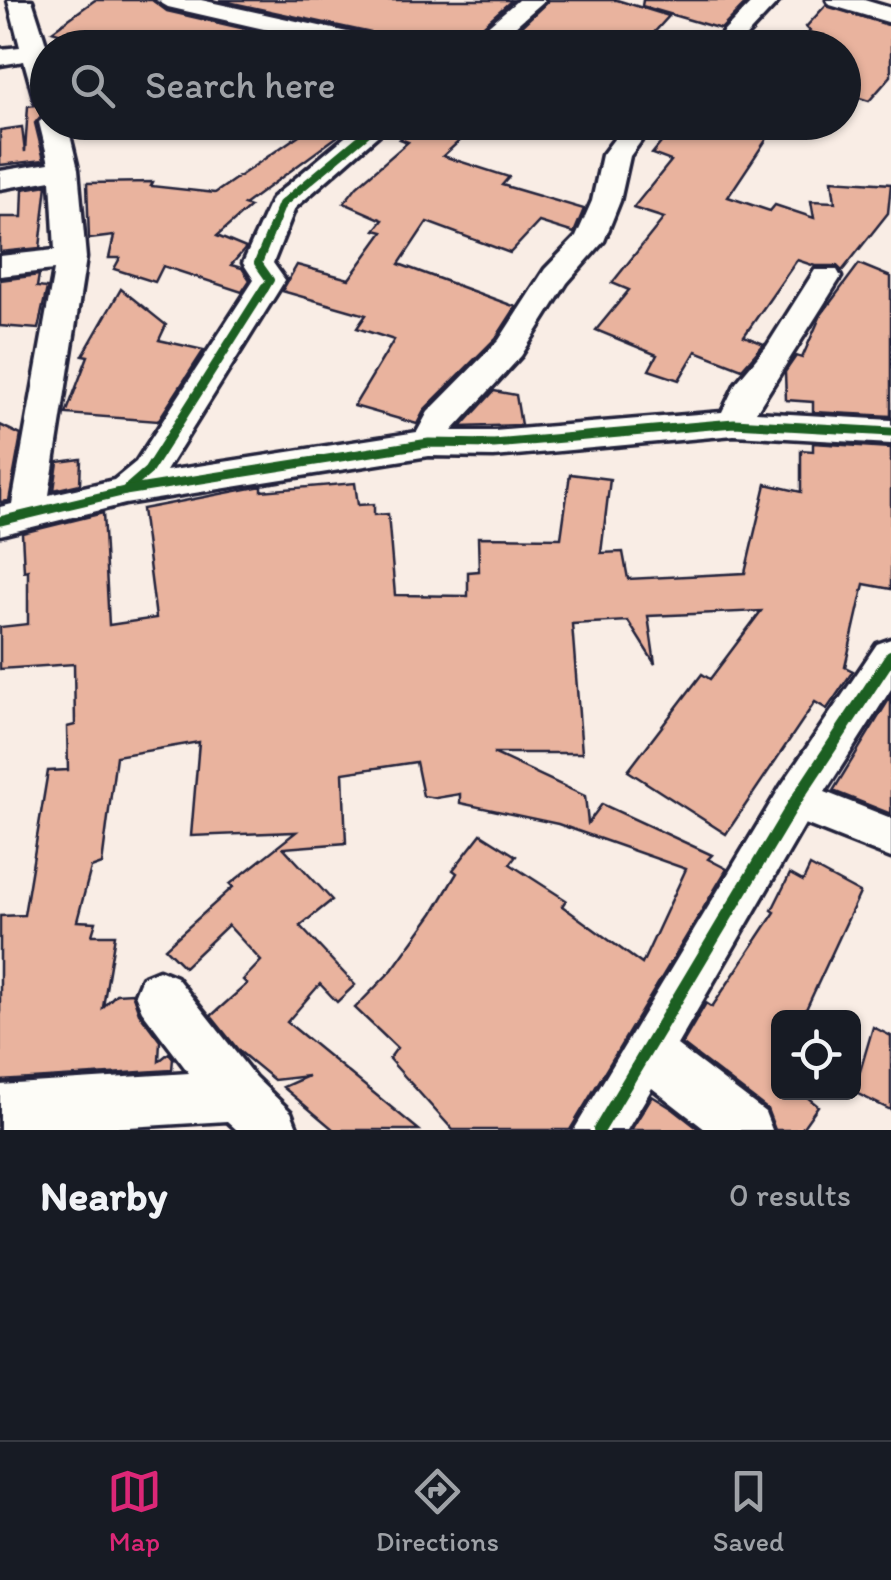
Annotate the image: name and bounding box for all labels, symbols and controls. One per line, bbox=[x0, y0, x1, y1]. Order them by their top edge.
search box bbox=[30, 30, 861, 140]
icon: search bbox=[65, 58, 120, 113]
text: Search here bbox=[145, 62, 336, 108]
map controls bbox=[771, 1010, 861, 1100]
button: locate bbox=[771, 1010, 861, 1100]
text: Nearby bbox=[40, 1170, 167, 1221]
text: 0 results bbox=[729, 1176, 851, 1214]
tab: Map bbox=[107, 1464, 162, 1558]
tab: Directions bbox=[376, 1464, 499, 1558]
tab: Saved bbox=[713, 1464, 784, 1558]

